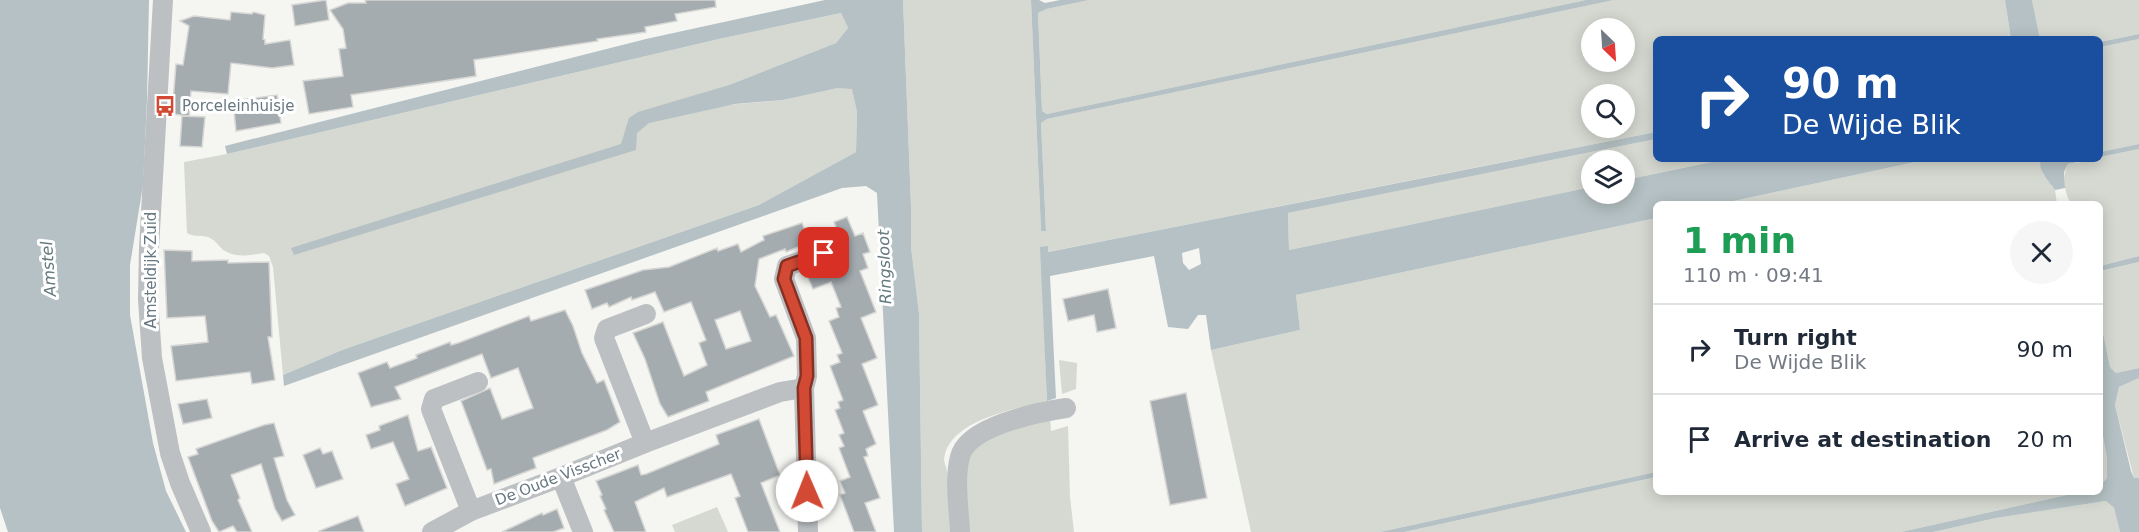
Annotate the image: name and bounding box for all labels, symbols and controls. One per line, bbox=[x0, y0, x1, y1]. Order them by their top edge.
north arrow bbox=[1581, 18, 1635, 72]
map controls bbox=[1581, 18, 1635, 204]
text: 90 m bbox=[1782, 59, 1899, 108]
icon: right bbox=[1683, 60, 1761, 138]
button: search bbox=[1581, 84, 1635, 138]
bus stop icon: Porceleinhuisje bbox=[153, 94, 177, 118]
place label: Porceleinhuisje bbox=[182, 97, 294, 115]
text: De Wijde Blik bbox=[1782, 109, 1961, 140]
button: layers bbox=[1581, 150, 1635, 204]
street label: Amsteldijk Zuid bbox=[142, 212, 160, 328]
text: 1 min bbox=[1683, 220, 1796, 261]
button: close bbox=[2010, 221, 2073, 284]
pin bbox=[798, 227, 849, 278]
water label: Ringsloot bbox=[874, 229, 895, 305]
icon: arrive bbox=[807, 236, 840, 269]
water label: Amstel bbox=[37, 240, 60, 298]
text: 110 m · 09:41 bbox=[1683, 263, 1824, 287]
text: Turn right bbox=[1734, 325, 1857, 350]
icon: right bbox=[1683, 333, 1716, 366]
text: 90 m bbox=[2017, 337, 2073, 362]
text: De Wijde Blik bbox=[1734, 350, 1866, 374]
icon: arrive bbox=[1683, 423, 1716, 456]
text: Arrive at destination bbox=[1734, 427, 1991, 452]
text: 20 m bbox=[2017, 427, 2073, 452]
street label: De Oude Visscher bbox=[493, 444, 624, 509]
position arrow bbox=[775, 459, 839, 523]

